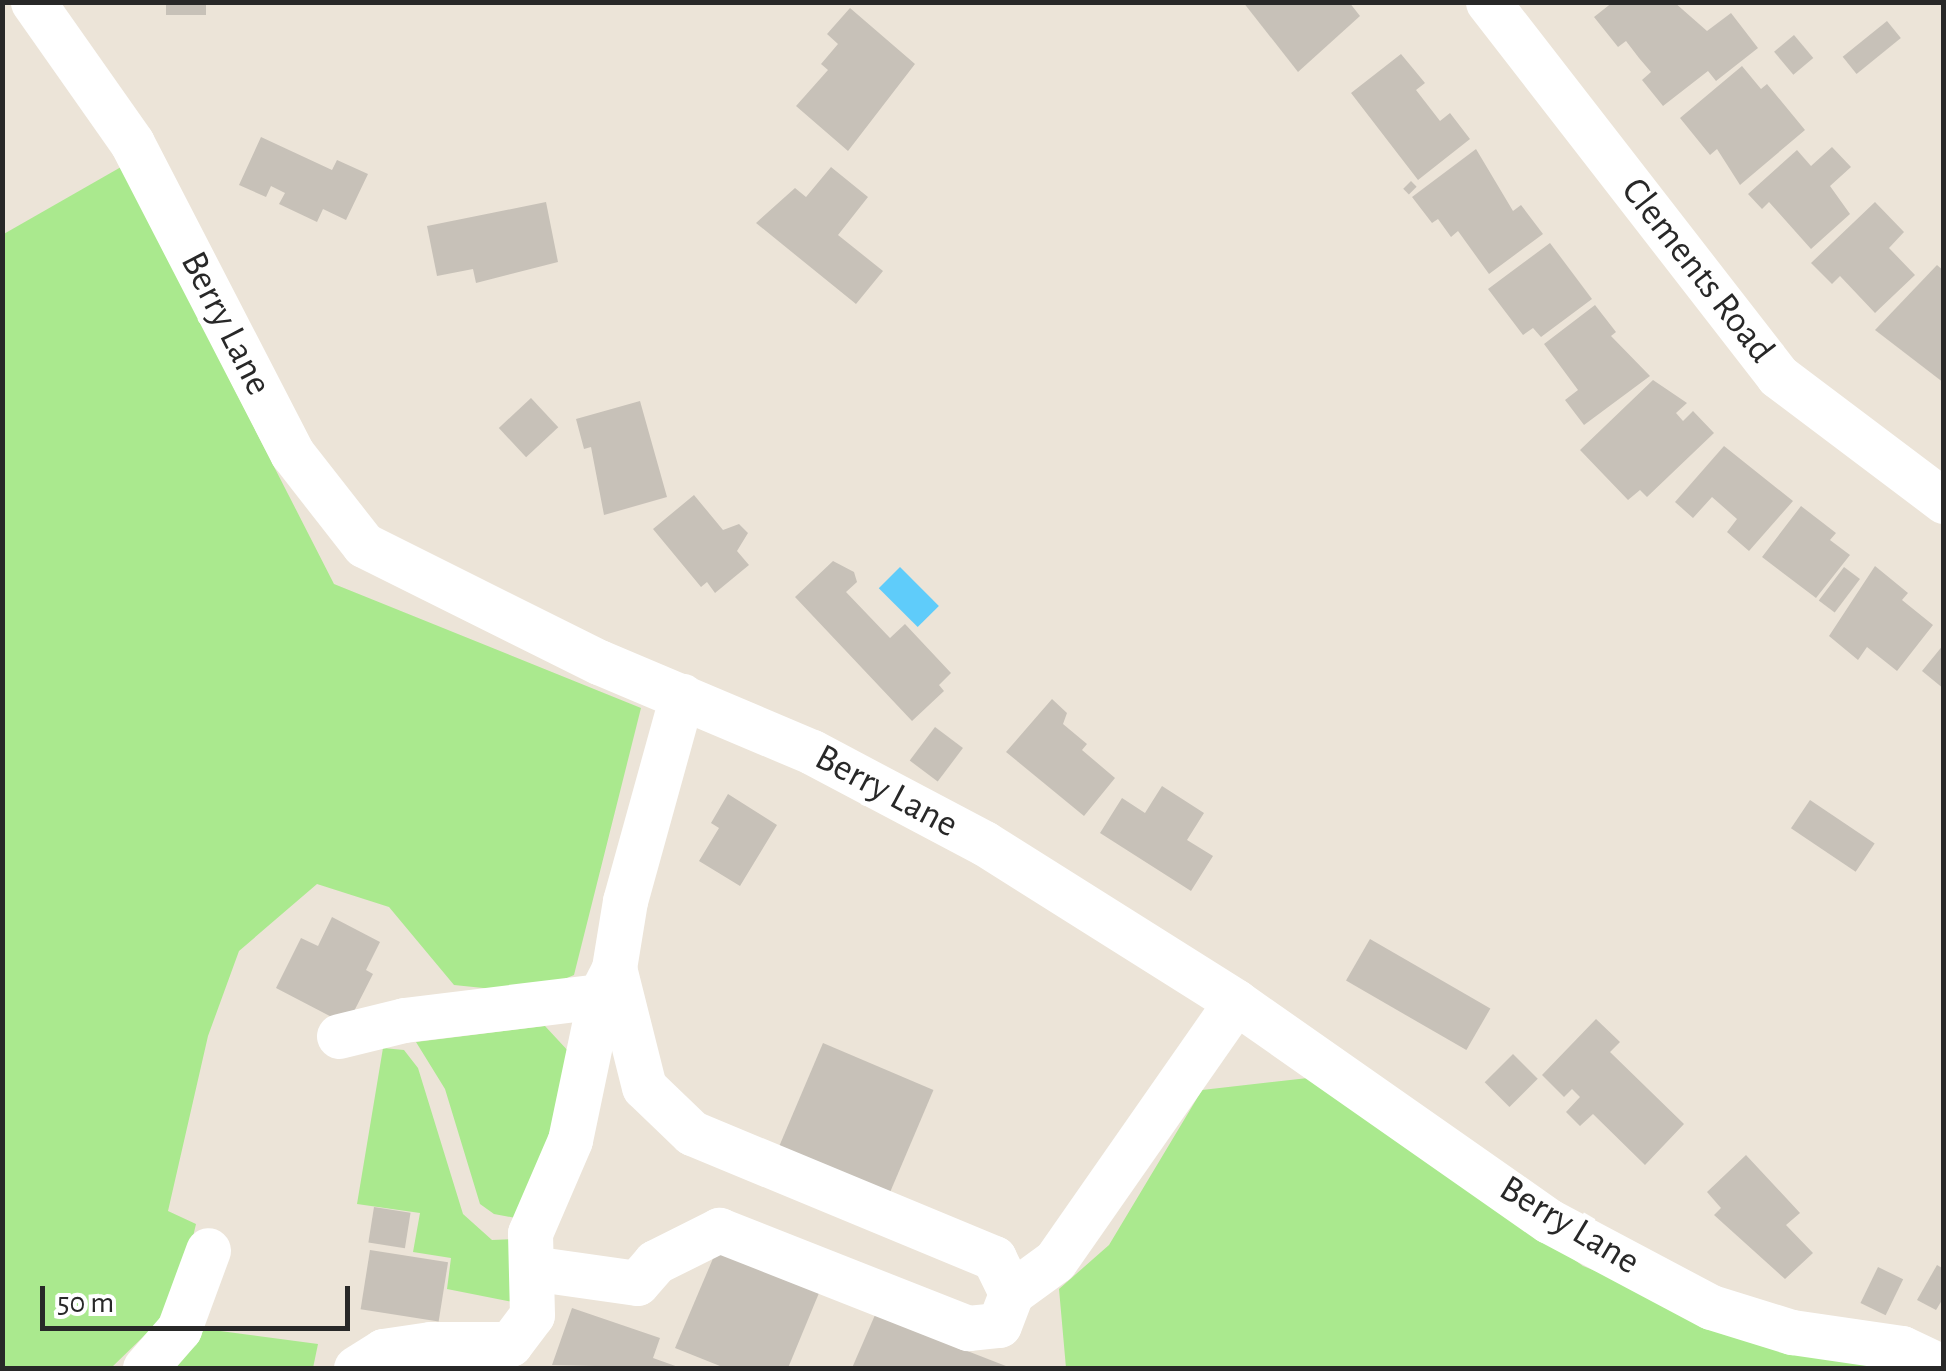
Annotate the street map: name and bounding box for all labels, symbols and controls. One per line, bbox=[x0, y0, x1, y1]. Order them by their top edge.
street label: Clements Road bbox=[1611, 169, 1783, 373]
street label: Berry Lane bbox=[169, 245, 281, 403]
street label: Berry Lane bbox=[807, 735, 965, 849]
street label: Berry Lane bbox=[1491, 1167, 1647, 1285]
scale bar bbox=[45, 1266, 355, 1328]
text: 50 m bbox=[57, 1288, 114, 1318]

